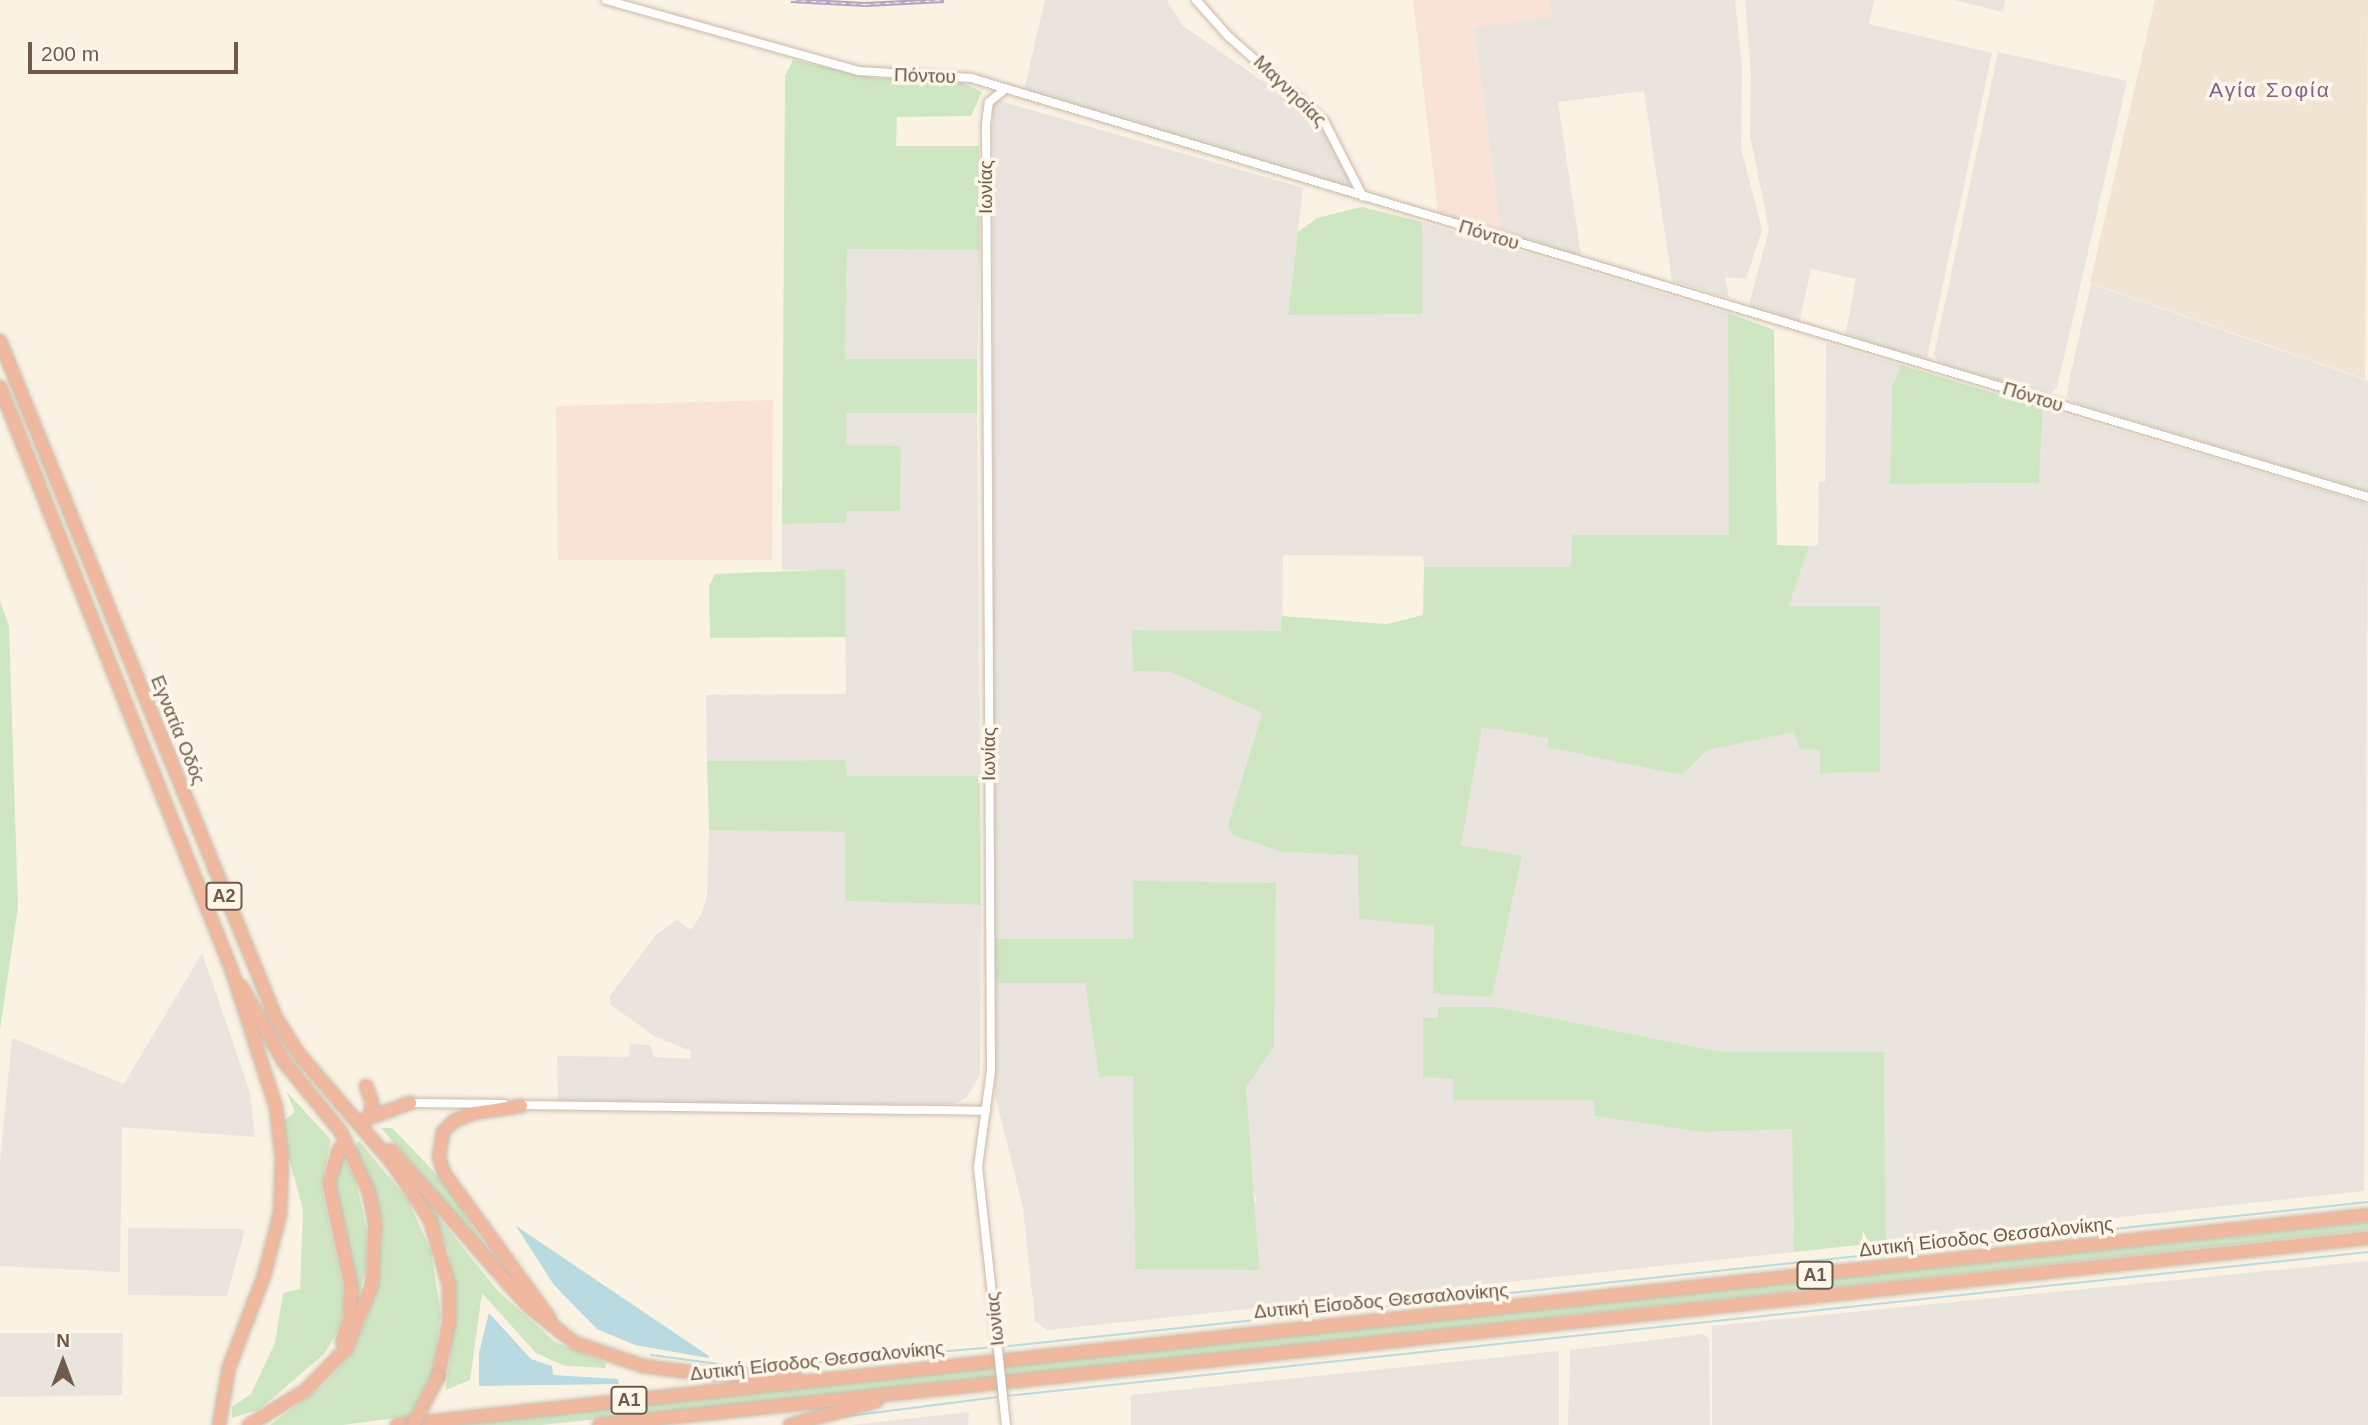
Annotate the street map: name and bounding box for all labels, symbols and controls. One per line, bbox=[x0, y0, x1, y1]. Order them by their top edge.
scale bar bbox=[32, 28, 242, 72]
text: 200 m bbox=[41, 42, 99, 65]
street label: Μαγνησίας bbox=[1249, 51, 1331, 131]
street label: Πόντου bbox=[894, 64, 956, 88]
district label: Αγία Σοφία bbox=[2210, 77, 2330, 103]
street label: Ιωνίας bbox=[975, 160, 997, 214]
street label: Πόντου bbox=[1456, 215, 1522, 255]
street label: Πόντου bbox=[2000, 377, 2066, 417]
street label: Εγνατία Οδός bbox=[146, 672, 210, 788]
street label: Ιωνίας bbox=[978, 727, 1000, 781]
road number: Α2 bbox=[205, 882, 243, 911]
street label: Δυτική Είσοδος Θεσσαλονίκης bbox=[1858, 1212, 2114, 1262]
road number: Α1 bbox=[1796, 1260, 1834, 1290]
street label: Δυτική Είσοδος Θεσσαλονίκης bbox=[1253, 1279, 1509, 1323]
street label: Ιωνίας bbox=[981, 1291, 1009, 1347]
north arrow bbox=[28, 1327, 98, 1397]
text: N bbox=[56, 1330, 70, 1351]
street label: Δυτική Είσοδος Θεσσαλονίκης bbox=[689, 1336, 945, 1386]
road number: Α1 bbox=[610, 1386, 648, 1414]

